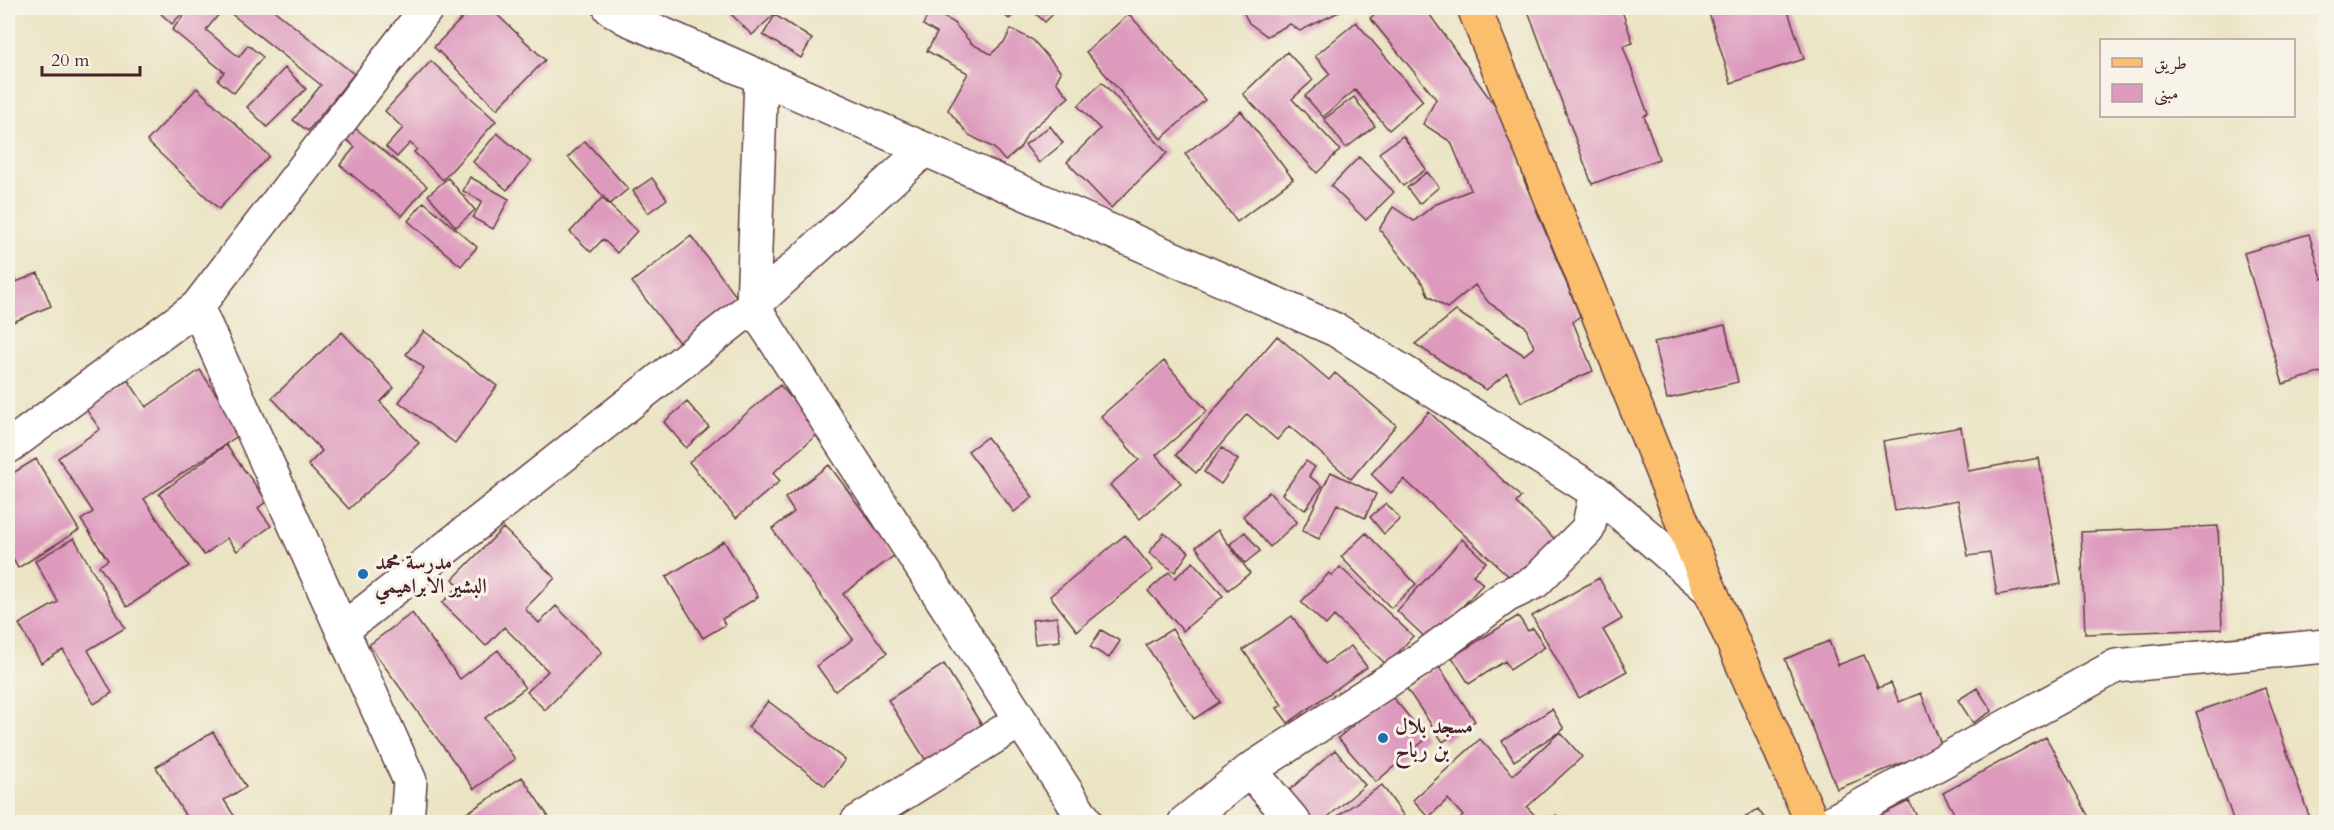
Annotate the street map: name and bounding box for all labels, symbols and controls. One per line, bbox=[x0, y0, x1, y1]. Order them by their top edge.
scale bar bbox=[42, 39, 140, 77]
legend bbox=[2100, 39, 2295, 117]
text: 20 m bbox=[51, 48, 90, 73]
text: طريق bbox=[2154, 51, 2187, 76]
text: مبنى bbox=[2154, 81, 2179, 106]
place label: مدرسة محمد البشير الابراهيمي bbox=[375, 548, 487, 605]
marker: مدرسة محمد البشير الابراهيمي bbox=[356, 567, 370, 581]
place label: مسجد بلال بن رباح bbox=[1395, 712, 1473, 769]
marker: مسجد بلال بن رباح bbox=[1376, 731, 1390, 745]

